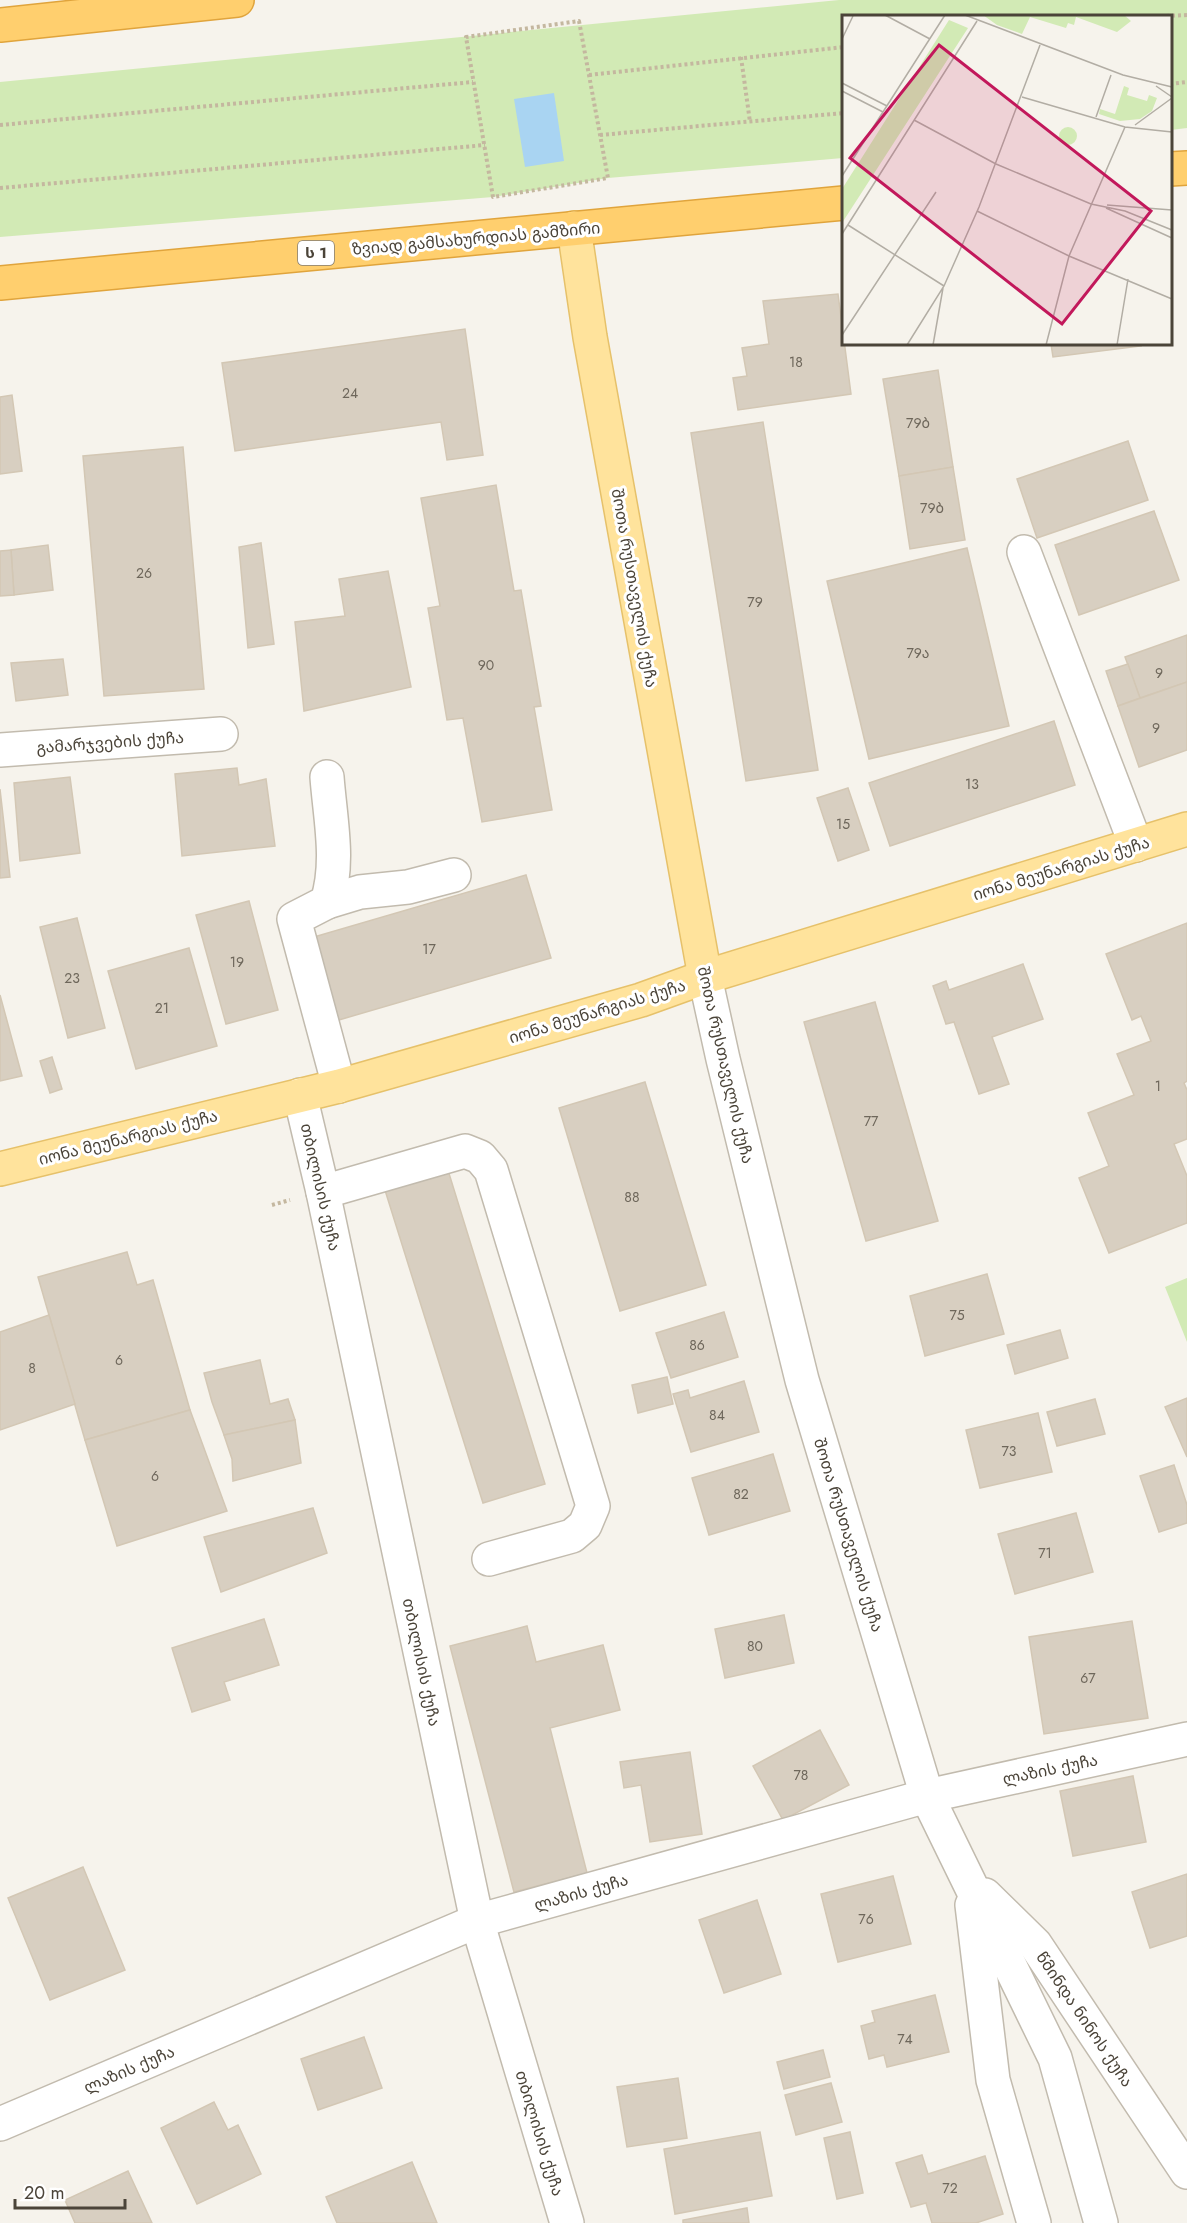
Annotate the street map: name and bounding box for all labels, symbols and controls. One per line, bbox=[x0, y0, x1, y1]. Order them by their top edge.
inset map bbox=[842, 15, 1172, 345]
street label: ზვიად გამსახურდიას გამზირი bbox=[351, 216, 601, 261]
road number: ს 1 bbox=[298, 241, 334, 265]
house number: 18 bbox=[789, 352, 803, 372]
house number: 24 bbox=[342, 383, 358, 403]
house number: 79ბ bbox=[906, 413, 930, 433]
street label: შოთა რუსთაველის ქუჩა bbox=[606, 487, 663, 689]
house number: 79ბ bbox=[920, 498, 944, 518]
house number: 26 bbox=[136, 563, 152, 583]
house number: 79 bbox=[747, 592, 763, 612]
house number: 79ა bbox=[906, 643, 930, 663]
house number: 90 bbox=[478, 655, 494, 675]
house number: 9 bbox=[1155, 663, 1163, 683]
house number: 9 bbox=[1152, 718, 1160, 738]
street label: გამარჯვების ქუჩა bbox=[36, 726, 185, 759]
house number: 13 bbox=[965, 774, 979, 794]
house number: 15 bbox=[836, 814, 850, 834]
street label: იონა მეუნარგიას ქუჩა bbox=[970, 831, 1152, 906]
house number: 17 bbox=[422, 939, 436, 959]
house number: 19 bbox=[230, 952, 244, 972]
street label: შოთა რუსთაველის ქუჩა bbox=[692, 964, 759, 1166]
house number: 23 bbox=[64, 968, 80, 988]
street label: იონა მეუნარგიას ქუჩა bbox=[506, 974, 688, 1049]
house number: 21 bbox=[155, 998, 169, 1018]
house number: 1 bbox=[1155, 1076, 1161, 1096]
street label: იონა მეუნარგიას ქუჩა bbox=[36, 1104, 220, 1171]
house number: 77 bbox=[864, 1111, 879, 1131]
street label: თბილისის ქუჩა bbox=[295, 1121, 346, 1253]
house number: 88 bbox=[624, 1187, 640, 1207]
house number: 75 bbox=[949, 1305, 965, 1325]
house number: 86 bbox=[689, 1335, 705, 1355]
house number: 6 bbox=[115, 1350, 123, 1370]
house number: 8 bbox=[28, 1358, 36, 1378]
house number: 84 bbox=[709, 1405, 725, 1425]
street label: შოთა რუსთაველის ქუჩა bbox=[808, 1435, 889, 1635]
house number: 73 bbox=[1002, 1441, 1017, 1461]
house number: 6 bbox=[151, 1466, 159, 1486]
house number: 82 bbox=[733, 1484, 749, 1504]
house number: 71 bbox=[1038, 1543, 1052, 1563]
street label: თბილისის ქუჩა bbox=[397, 1596, 446, 1728]
house number: 80 bbox=[747, 1636, 763, 1656]
house number: 67 bbox=[1080, 1668, 1096, 1688]
street label: ლაზის ქუჩა bbox=[1000, 1748, 1100, 1791]
house number: 78 bbox=[794, 1765, 809, 1785]
street label: ლაზის ქუჩა bbox=[531, 1868, 631, 1917]
house number: 76 bbox=[858, 1909, 874, 1929]
street label: წმინდა ნინოს ქუჩა bbox=[1031, 1947, 1139, 2092]
house number: 74 bbox=[897, 2029, 913, 2049]
street label: ლაზის ქუჩა bbox=[80, 2040, 178, 2099]
street label: თბილისის ქუჩა bbox=[509, 2067, 570, 2199]
scale bar bbox=[15, 2172, 124, 2210]
house number: 72 bbox=[942, 2178, 958, 2198]
text: 20 m bbox=[24, 2180, 64, 2206]

